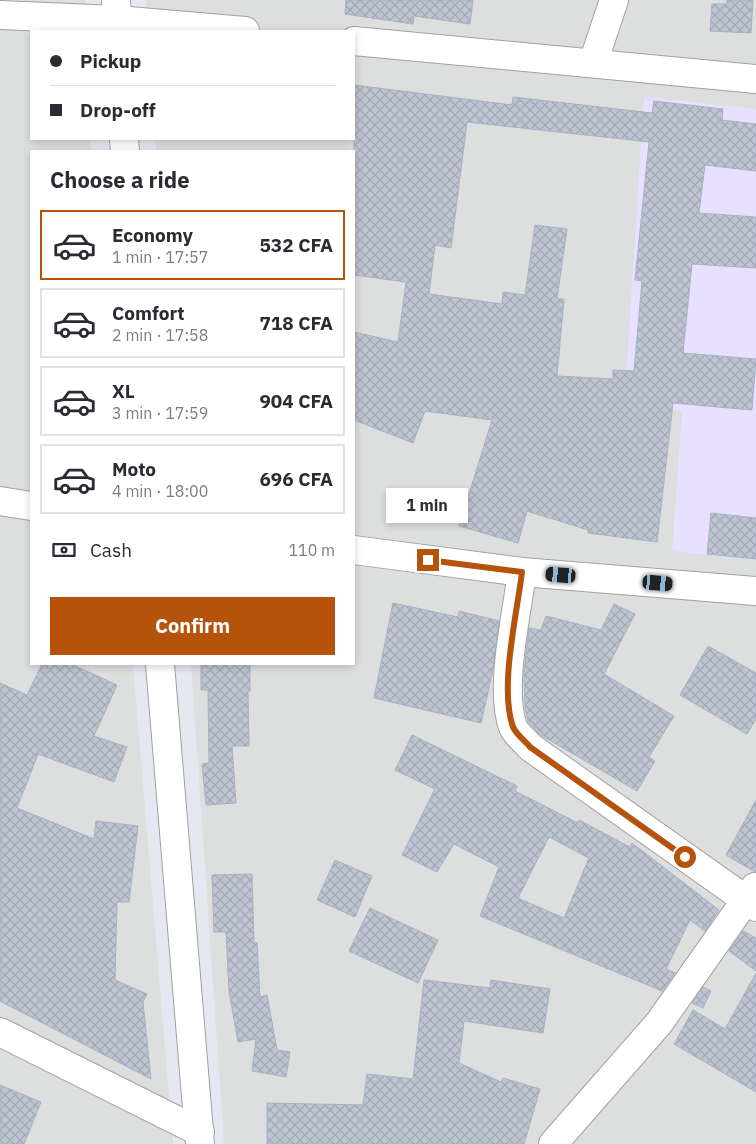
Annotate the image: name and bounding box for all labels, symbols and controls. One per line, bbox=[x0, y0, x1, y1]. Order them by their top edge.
text: Pickup bbox=[80, 49, 141, 73]
text: Drop-off bbox=[80, 98, 156, 122]
text: Choose a ride bbox=[50, 165, 190, 194]
icon: car bbox=[52, 223, 97, 268]
text: Economy bbox=[112, 223, 193, 247]
text: 532 CFA bbox=[259, 233, 333, 257]
text: 1 min · 17:57 bbox=[112, 247, 208, 267]
icon: car bbox=[52, 301, 97, 346]
text: Comfort bbox=[112, 301, 185, 325]
text: 718 CFA bbox=[259, 311, 333, 335]
text: 2 min · 17:58 bbox=[112, 325, 208, 345]
icon: car bbox=[52, 379, 97, 424]
text: XL bbox=[112, 379, 135, 403]
text: 904 CFA bbox=[259, 389, 333, 413]
text: 3 min · 17:59 bbox=[112, 403, 208, 423]
icon: car bbox=[52, 457, 97, 502]
text: Moto bbox=[112, 457, 156, 481]
text: 696 CFA bbox=[259, 467, 333, 491]
text: 4 min · 18:00 bbox=[112, 481, 208, 501]
callout: 1 min bbox=[387, 488, 469, 522]
text: 1 min bbox=[406, 495, 448, 515]
icon: cash bbox=[50, 536, 78, 564]
text: Cash bbox=[90, 538, 132, 562]
text: 110 m bbox=[288, 540, 335, 560]
route end bbox=[417, 549, 439, 571]
car bbox=[545, 566, 576, 584]
car bbox=[642, 574, 673, 592]
button: Confirm bbox=[50, 597, 335, 655]
route start bbox=[674, 846, 696, 868]

